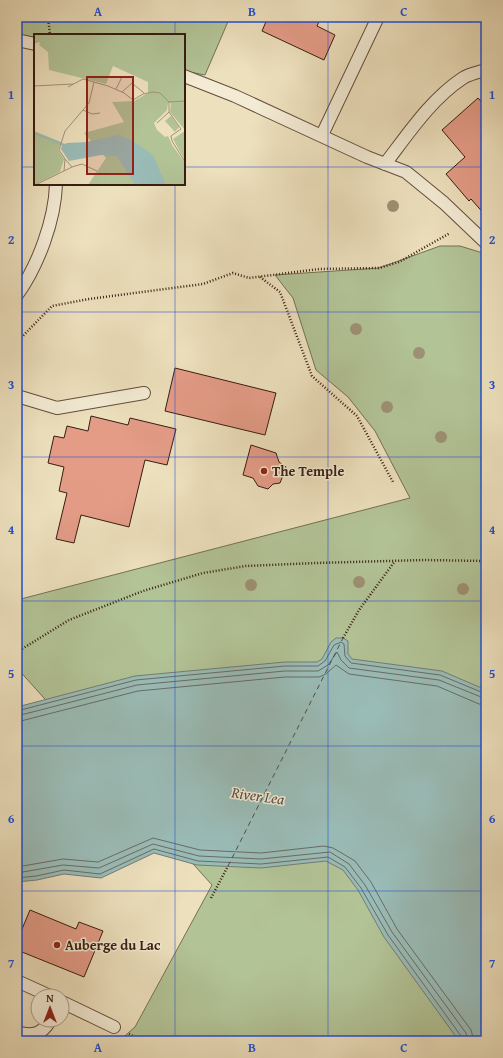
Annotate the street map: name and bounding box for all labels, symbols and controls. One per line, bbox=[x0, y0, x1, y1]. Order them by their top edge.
text: A bbox=[94, 2, 103, 21]
text: B bbox=[248, 2, 256, 21]
text: C bbox=[400, 2, 408, 21]
inset map bbox=[34, 34, 185, 185]
text: 1 bbox=[8, 85, 14, 104]
text: 1 bbox=[489, 85, 495, 104]
text: 2 bbox=[8, 230, 15, 249]
text: 2 bbox=[489, 230, 496, 249]
text: 3 bbox=[8, 375, 14, 394]
text: 3 bbox=[489, 375, 495, 394]
place label: The Temple bbox=[272, 461, 344, 481]
marker: The Temple bbox=[259, 466, 269, 476]
text: 4 bbox=[8, 520, 15, 539]
text: 4 bbox=[489, 520, 496, 539]
text: 5 bbox=[8, 664, 15, 683]
text: 5 bbox=[489, 664, 496, 683]
water label: River Lea bbox=[229, 781, 286, 810]
text: 6 bbox=[8, 809, 15, 828]
text: 6 bbox=[489, 809, 496, 828]
place label: Auberge du Lac bbox=[65, 935, 161, 955]
marker: Auberge du Lac bbox=[52, 940, 62, 950]
text: 7 bbox=[8, 954, 15, 973]
text: 7 bbox=[489, 954, 496, 973]
north arrow bbox=[30, 988, 70, 1028]
text: N bbox=[46, 990, 54, 1006]
text: A bbox=[94, 1038, 103, 1057]
text: B bbox=[248, 1038, 256, 1057]
text: C bbox=[400, 1038, 408, 1057]

